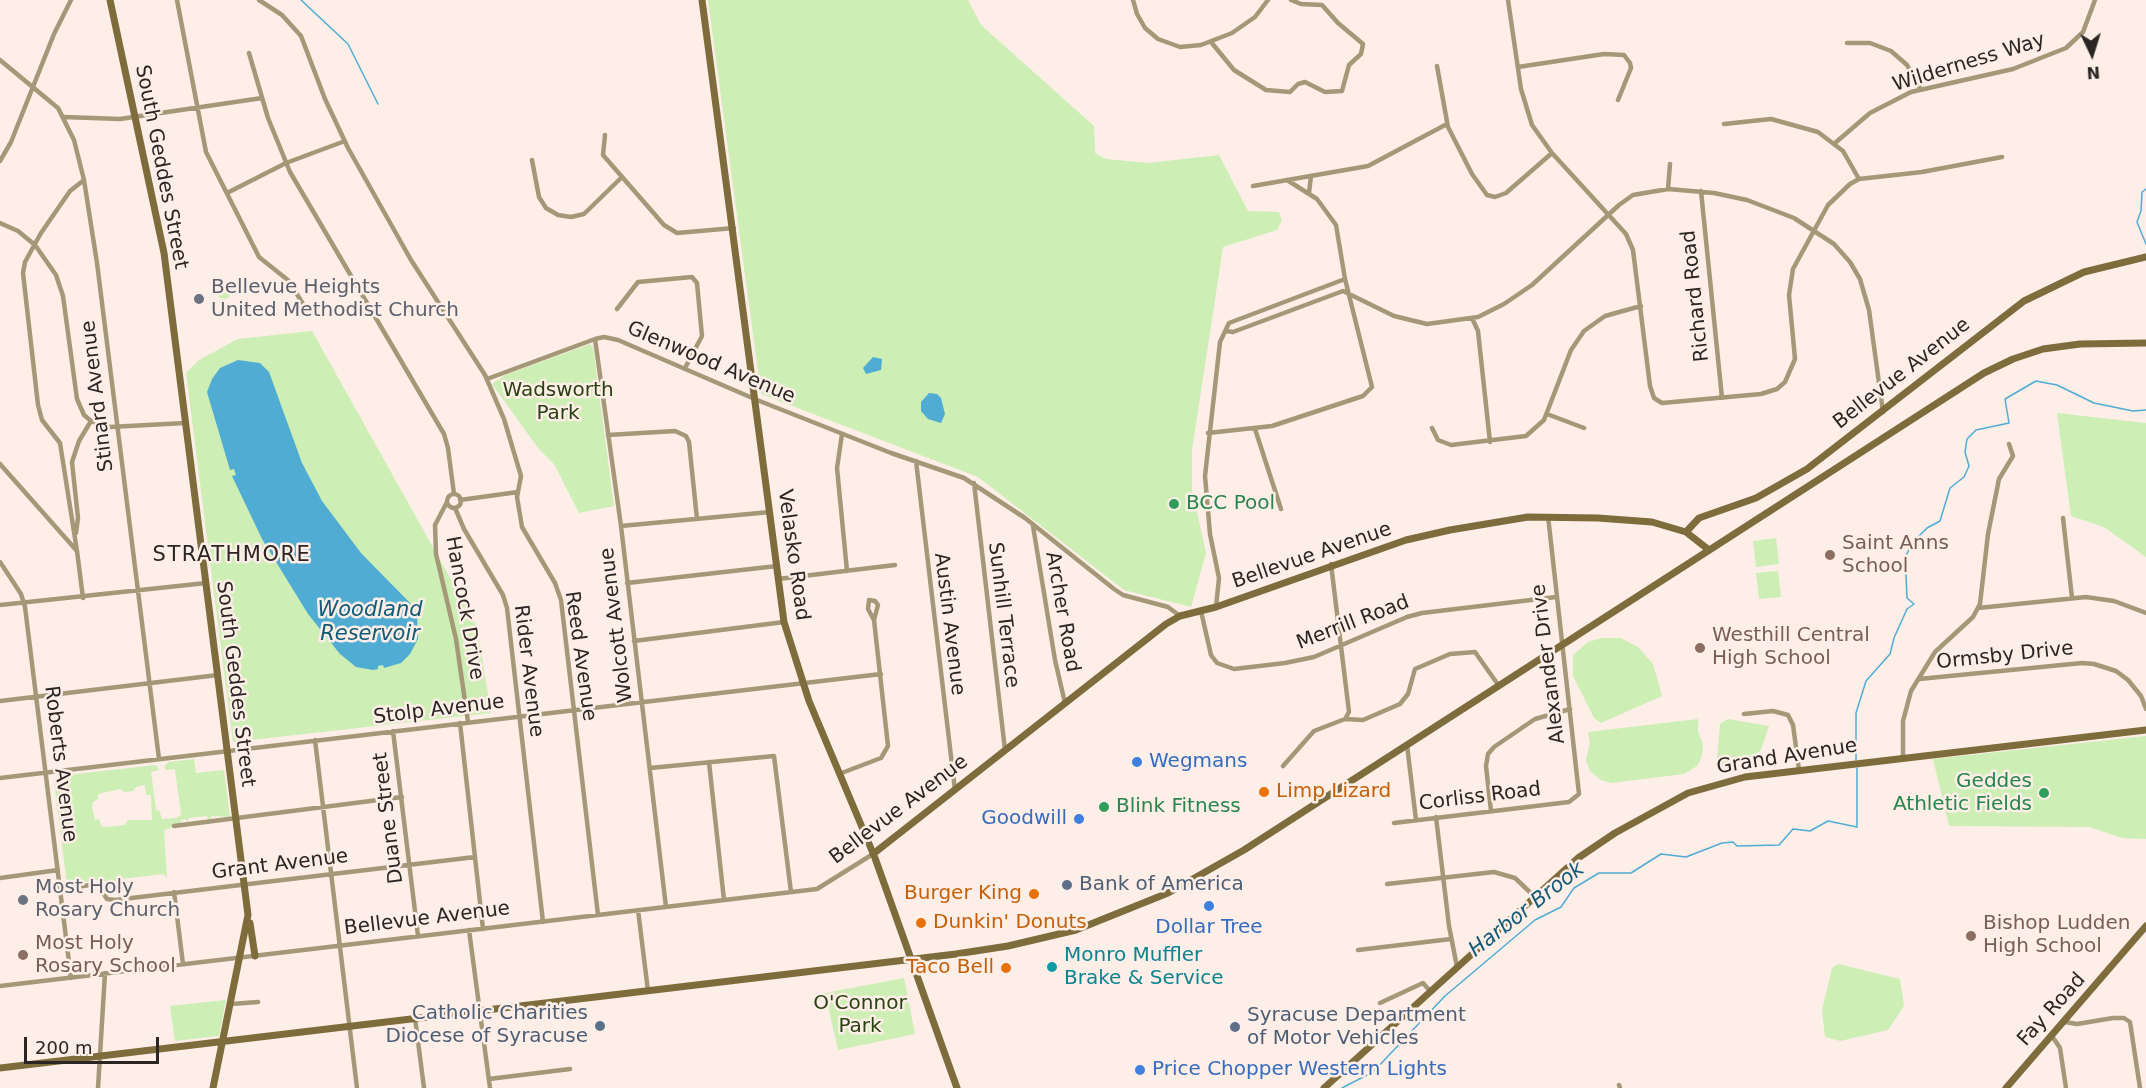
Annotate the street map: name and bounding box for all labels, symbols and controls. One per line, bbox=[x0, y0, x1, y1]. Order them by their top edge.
north arrow bbox=[2062, 24, 2122, 84]
street label: Wilderness Way bbox=[1890, 28, 2048, 98]
street label: South Geddes Street bbox=[129, 63, 193, 271]
text: N bbox=[2086, 63, 2101, 82]
street label: Richard Road bbox=[1677, 229, 1715, 363]
place label: Bellevue Heights United Methodist Church bbox=[211, 276, 459, 323]
marker: Bellevue Heights United Methodist Church bbox=[192, 292, 206, 306]
street label: Bellevue Avenue bbox=[1829, 313, 1975, 435]
street label: Glenwood Avenue bbox=[623, 317, 799, 409]
street label: Stinard Avenue bbox=[77, 319, 119, 473]
park label: Wadsworth Park bbox=[502, 379, 614, 426]
street label: Velasko Road bbox=[772, 488, 814, 622]
place label: BCC Pool bbox=[1186, 492, 1275, 516]
marker: BCC Pool bbox=[1167, 497, 1181, 511]
street label: Bellevue Avenue bbox=[1229, 517, 1395, 595]
place label: Saint Anns School bbox=[1842, 532, 1949, 579]
street label: Hancock Drive bbox=[440, 534, 488, 682]
street label: Sunhill Terrace bbox=[982, 541, 1024, 689]
district label: STRATHMORE bbox=[153, 543, 311, 569]
street label: Wolcott Avenue bbox=[596, 546, 638, 704]
marker: Saint Anns School bbox=[1823, 548, 1837, 562]
street label: Archer Road bbox=[1040, 550, 1084, 674]
street label: Austin Avenue bbox=[928, 551, 970, 697]
street label: South Geddes Street bbox=[210, 580, 260, 788]
street label: Alexander Drive bbox=[1527, 583, 1571, 745]
street label: Reed Avenue bbox=[559, 589, 601, 723]
street label: Merrill Road bbox=[1293, 590, 1413, 656]
water label: Woodland Reservoir bbox=[317, 598, 423, 648]
street label: Rider Avenue bbox=[508, 603, 548, 739]
place label: Westhill Central High School bbox=[1712, 624, 1870, 671]
street label: Ormsby Drive bbox=[1935, 637, 2075, 675]
marker: Westhill Central High School bbox=[1693, 641, 1707, 655]
street label: Roberts Avenue bbox=[38, 684, 82, 844]
street label: Stolp Avenue bbox=[372, 690, 506, 730]
street label: Grand Avenue bbox=[1715, 734, 1859, 780]
street label: Bellevue Avenue bbox=[825, 750, 973, 870]
place label: Wegmans bbox=[1149, 750, 1247, 774]
street label: Duane Street bbox=[369, 751, 409, 885]
marker: Wegmans bbox=[1130, 755, 1144, 769]
place label: Geddes Athletic Fields bbox=[1893, 770, 2032, 817]
street label: Corliss Road bbox=[1418, 778, 1542, 816]
place label: Limp Lizard bbox=[1276, 780, 1391, 804]
marker: Limp Lizard bbox=[1257, 785, 1271, 799]
marker: Geddes Athletic Fields bbox=[2037, 786, 2051, 800]
place label: Blink Fitness bbox=[1116, 795, 1241, 819]
marker: Blink Fitness bbox=[1097, 800, 1111, 814]
place label: Goodwill bbox=[981, 807, 1067, 831]
marker: Goodwill bbox=[1072, 812, 1086, 826]
street label: Grant Avenue bbox=[210, 845, 350, 885]
water label: Harbor Brook bbox=[1464, 857, 1590, 963]
place label: Bank of America bbox=[1079, 873, 1244, 897]
place label: Most Holy Rosary Church bbox=[35, 876, 180, 923]
marker: Bank of America bbox=[1060, 878, 1074, 892]
place label: Burger King bbox=[904, 882, 1022, 906]
marker: Burger King bbox=[1027, 887, 1041, 901]
marker: Most Holy Rosary Church bbox=[16, 893, 30, 907]
street label: Bellevue Avenue bbox=[343, 897, 511, 941]
marker: Dollar Tree bbox=[1202, 899, 1216, 913]
place label: Dunkin' Donuts bbox=[933, 911, 1087, 935]
place label: Bishop Ludden High School bbox=[1983, 912, 2130, 959]
marker: Dunkin' Donuts bbox=[914, 916, 928, 930]
place label: Dollar Tree bbox=[1155, 916, 1263, 940]
marker: Bishop Ludden High School bbox=[1964, 929, 1978, 943]
place label: Most Holy Rosary School bbox=[35, 932, 176, 979]
place label: Monro Muffler Brake & Service bbox=[1064, 944, 1224, 991]
marker: Most Holy Rosary School bbox=[16, 948, 30, 962]
place label: Taco Bell bbox=[906, 956, 994, 980]
marker: Monro Muffler Brake & Service bbox=[1045, 960, 1059, 974]
marker: Taco Bell bbox=[999, 961, 1013, 975]
street label: Fay Road bbox=[2013, 968, 2091, 1052]
park label: O'Connor Park bbox=[813, 992, 907, 1039]
place label: Catholic Charities Diocese of Syracuse bbox=[385, 1002, 588, 1049]
place label: Syracuse Department of Motor Vehicles bbox=[1247, 1004, 1466, 1051]
marker: Catholic Charities Diocese of Syracuse bbox=[593, 1019, 607, 1033]
marker: Syracuse Department of Motor Vehicles bbox=[1228, 1020, 1242, 1034]
scale bar bbox=[27, 1025, 162, 1063]
text: 200 m bbox=[35, 1037, 93, 1058]
place label: Price Chopper Western Lights bbox=[1152, 1058, 1447, 1082]
marker: Price Chopper Western Lights bbox=[1133, 1063, 1147, 1077]

